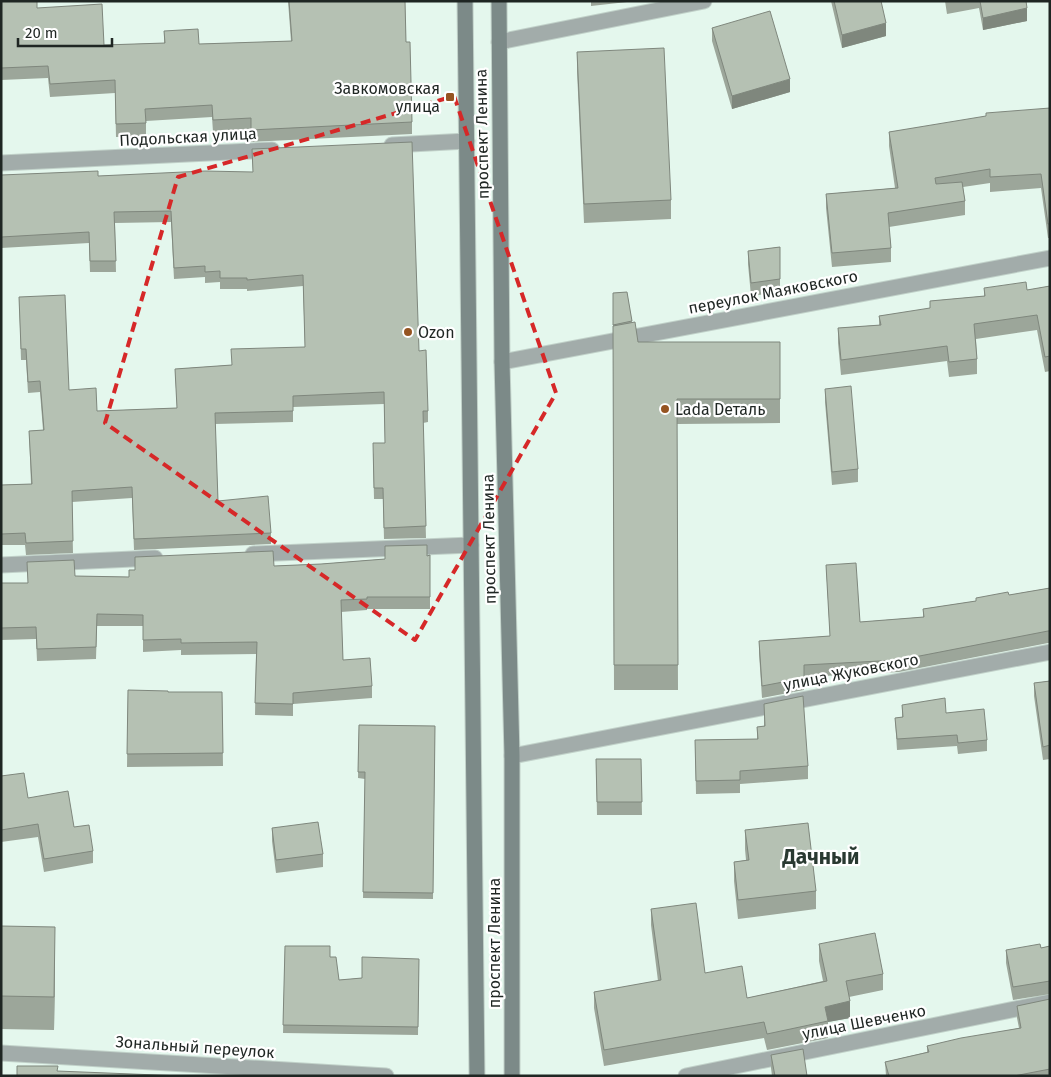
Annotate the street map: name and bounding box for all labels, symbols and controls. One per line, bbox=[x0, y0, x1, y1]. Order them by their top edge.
scale bar bbox=[18, 15, 111, 47]
text: 20 m bbox=[25, 24, 58, 42]
street label: проспект Ленина bbox=[471, 69, 493, 199]
place label: Завкомовская улица bbox=[334, 79, 440, 116]
marker: Завкомовская улица bbox=[444, 91, 456, 103]
street label: Подольская улица bbox=[119, 124, 257, 150]
street label: переулок Маяковского bbox=[687, 266, 859, 318]
place label: Ozon bbox=[418, 323, 455, 342]
marker: Ozon bbox=[402, 326, 414, 338]
place label: Lada Dеталь bbox=[675, 400, 765, 419]
marker: Lada Dеталь bbox=[659, 403, 671, 415]
street label: проспект Ленина bbox=[478, 474, 500, 604]
street label: улица Жуковского bbox=[782, 650, 920, 694]
district label: Дачный bbox=[781, 844, 860, 870]
street label: проспект Ленина bbox=[485, 878, 504, 1008]
street label: улица Шевченко bbox=[801, 1001, 927, 1043]
street label: Зональный переулок bbox=[115, 1032, 276, 1062]

